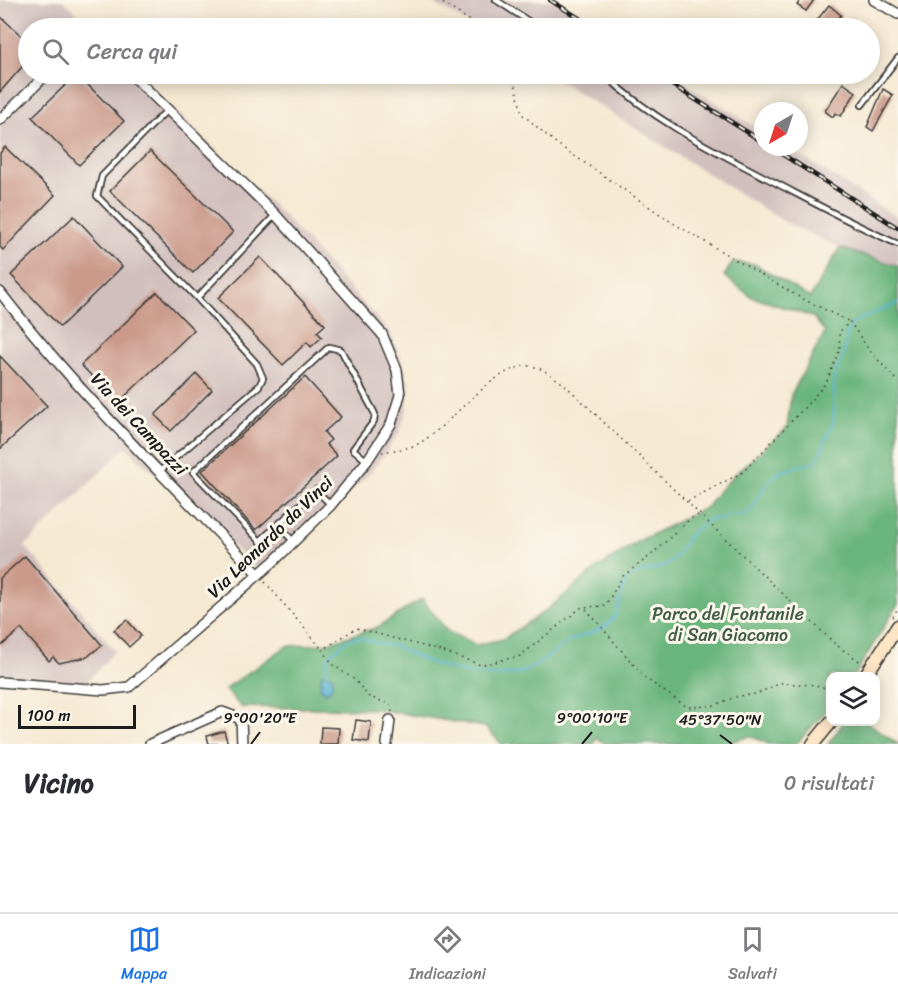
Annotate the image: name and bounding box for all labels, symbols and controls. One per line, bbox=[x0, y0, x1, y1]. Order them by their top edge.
search box bbox=[18, 18, 880, 84]
text: Cerca qui bbox=[87, 32, 177, 71]
icon: search bbox=[39, 35, 72, 68]
north arrow bbox=[754, 102, 808, 156]
street label: Via dei Campazzi bbox=[82, 365, 196, 484]
street label: Via Leonardo da Vinci bbox=[199, 467, 342, 606]
park label: Parco del Fontanile di San Giacomo bbox=[652, 598, 804, 651]
map controls bbox=[826, 672, 880, 726]
button: layers bbox=[826, 672, 880, 726]
text: 100 m bbox=[27, 701, 71, 730]
scale bar bbox=[18, 702, 136, 730]
text: 9°00'20"E bbox=[224, 705, 298, 731]
text: 9°00'10"E bbox=[557, 705, 629, 731]
text: 45°37'50"N bbox=[679, 707, 762, 733]
text: Vicino bbox=[24, 760, 94, 806]
text: 0 risultati bbox=[784, 766, 874, 801]
tab: Mappa bbox=[121, 923, 167, 988]
tab: Indicazioni bbox=[409, 923, 486, 988]
tab: Salvati bbox=[728, 923, 777, 988]

